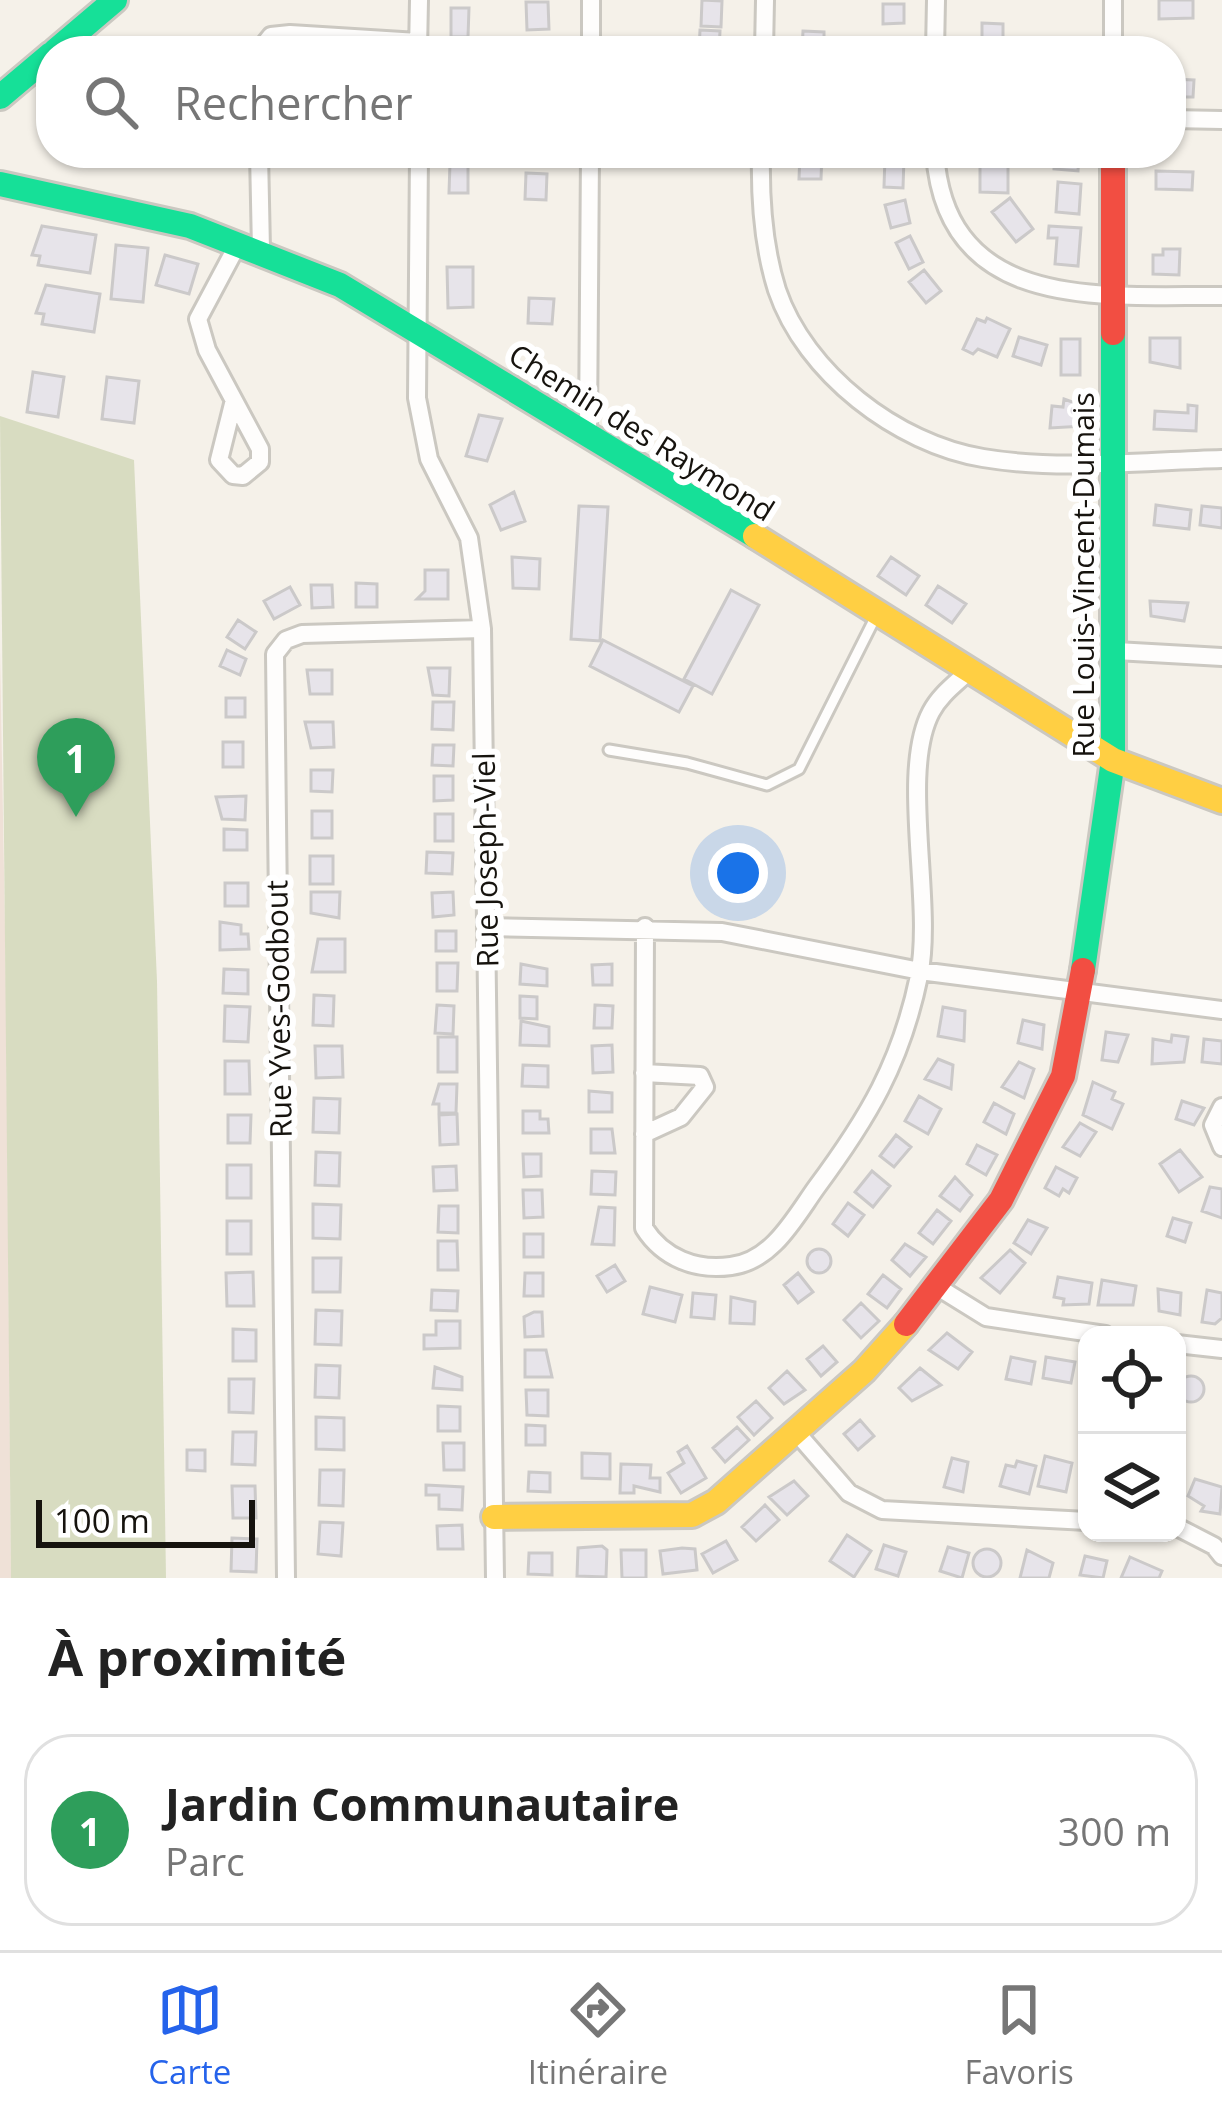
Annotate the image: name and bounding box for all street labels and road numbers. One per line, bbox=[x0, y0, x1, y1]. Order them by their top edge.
street label: Chemin des Raymond bbox=[501, 334, 783, 530]
street label: Rue Louis-Vincent-Dumais bbox=[1062, 392, 1103, 758]
street label: Rue Joseph-Viel bbox=[463, 752, 507, 968]
street label: Rue Yves-Godbout bbox=[255, 880, 301, 1138]

